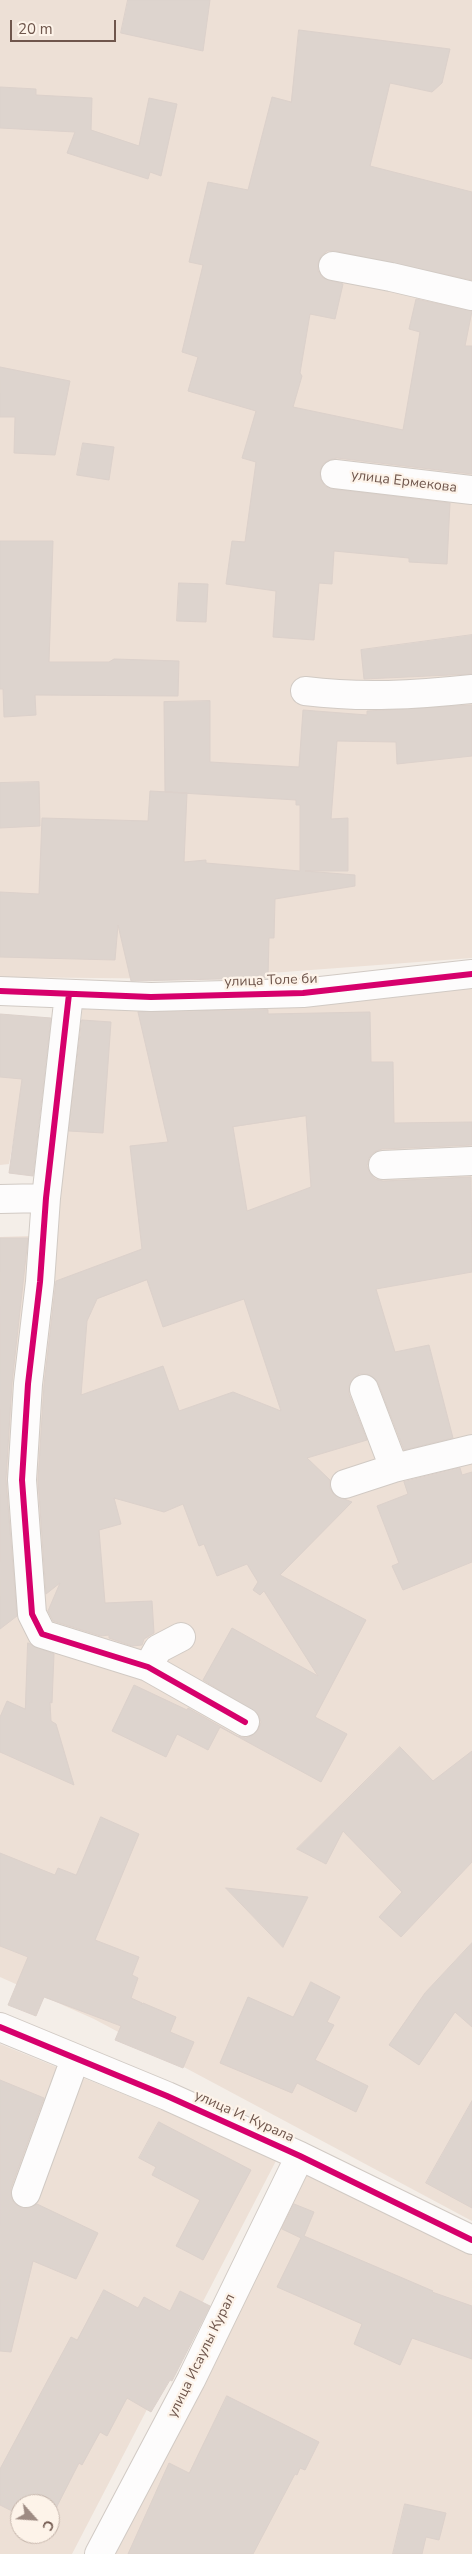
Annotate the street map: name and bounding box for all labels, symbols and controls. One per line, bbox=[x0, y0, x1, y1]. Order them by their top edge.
scale bar bbox=[12, 10, 119, 42]
text: 20 m bbox=[18, 19, 53, 39]
street label: улица Ермекова bbox=[350, 467, 458, 497]
street label: улица Толе би bbox=[224, 971, 318, 991]
street label: улица И. Курала bbox=[192, 2088, 296, 2146]
street label: улица Исаулы Курал bbox=[165, 2291, 239, 2421]
north arrow bbox=[10, 2494, 60, 2544]
text: С bbox=[37, 2517, 59, 2534]

